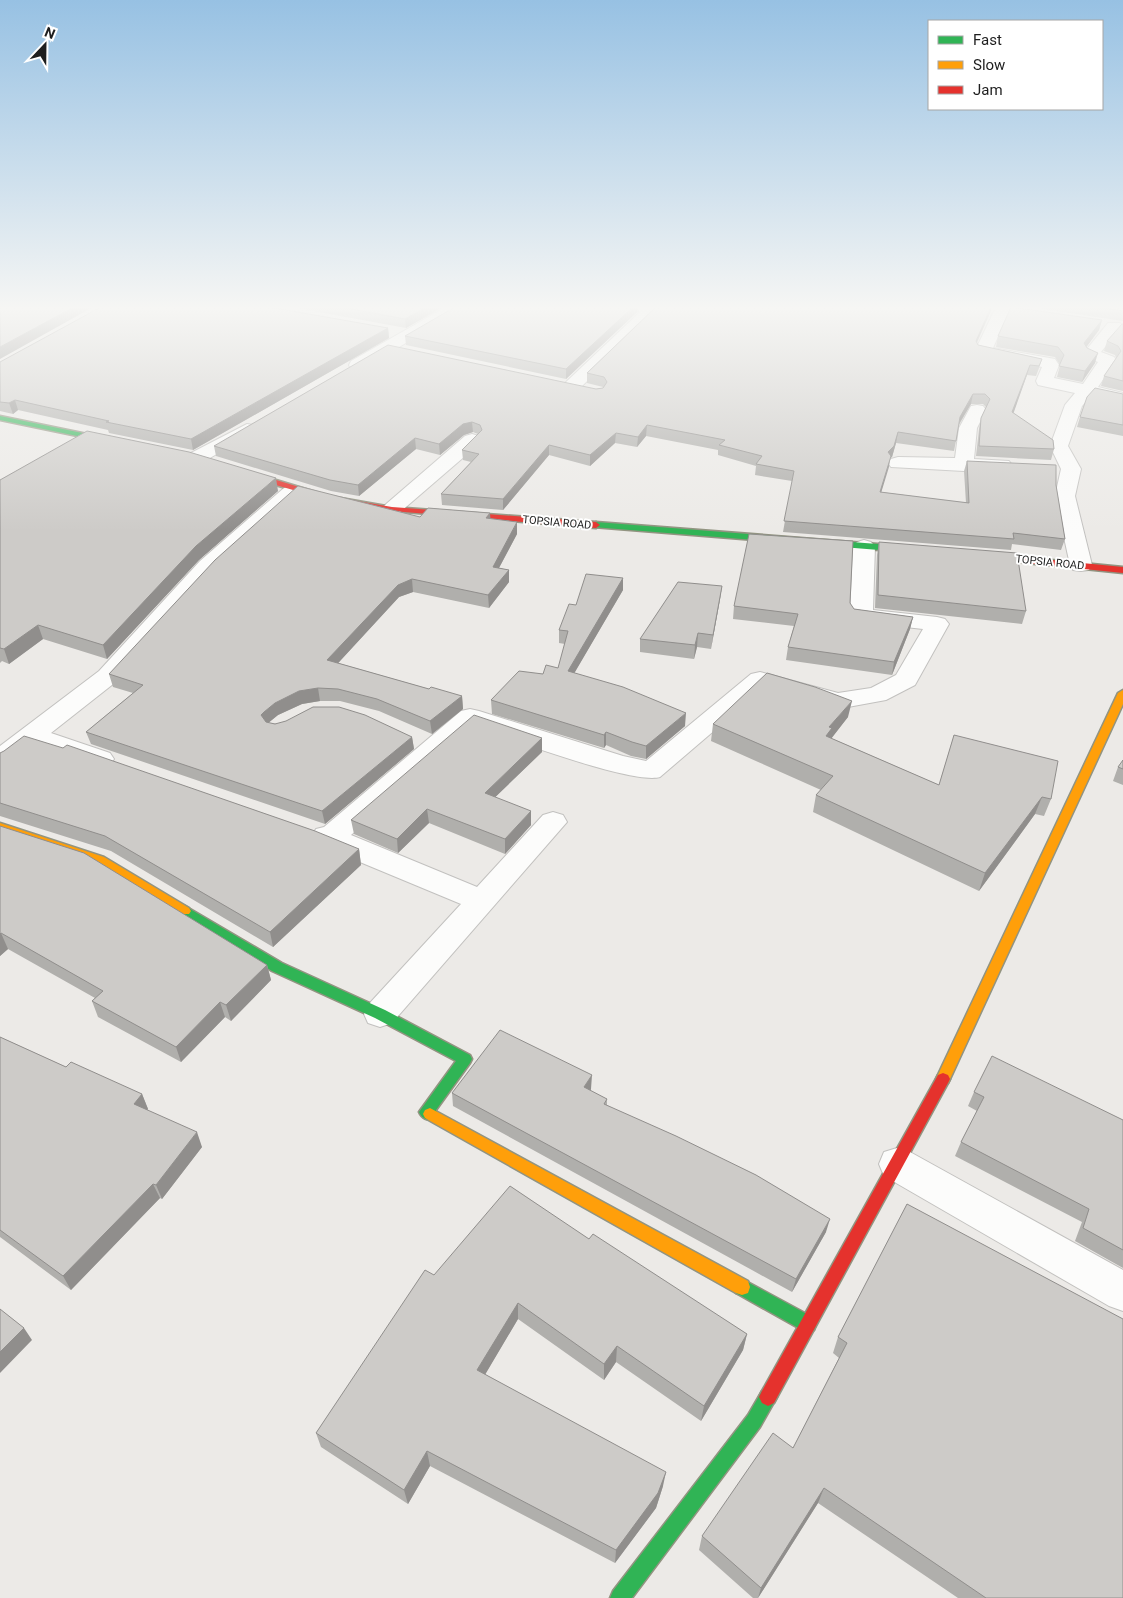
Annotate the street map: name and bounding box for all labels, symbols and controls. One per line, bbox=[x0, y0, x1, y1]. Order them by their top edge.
north arrow bbox=[20, 20, 70, 70]
legend bbox=[928, 20, 1103, 110]
text: N bbox=[42, 24, 57, 42]
text: Fast bbox=[973, 31, 1002, 49]
text: Slow bbox=[973, 56, 1005, 74]
text: Jam bbox=[973, 81, 1003, 99]
street label: TOPSIA ROAD bbox=[522, 513, 592, 532]
street label: TOPSIA ROAD bbox=[1015, 552, 1085, 573]

